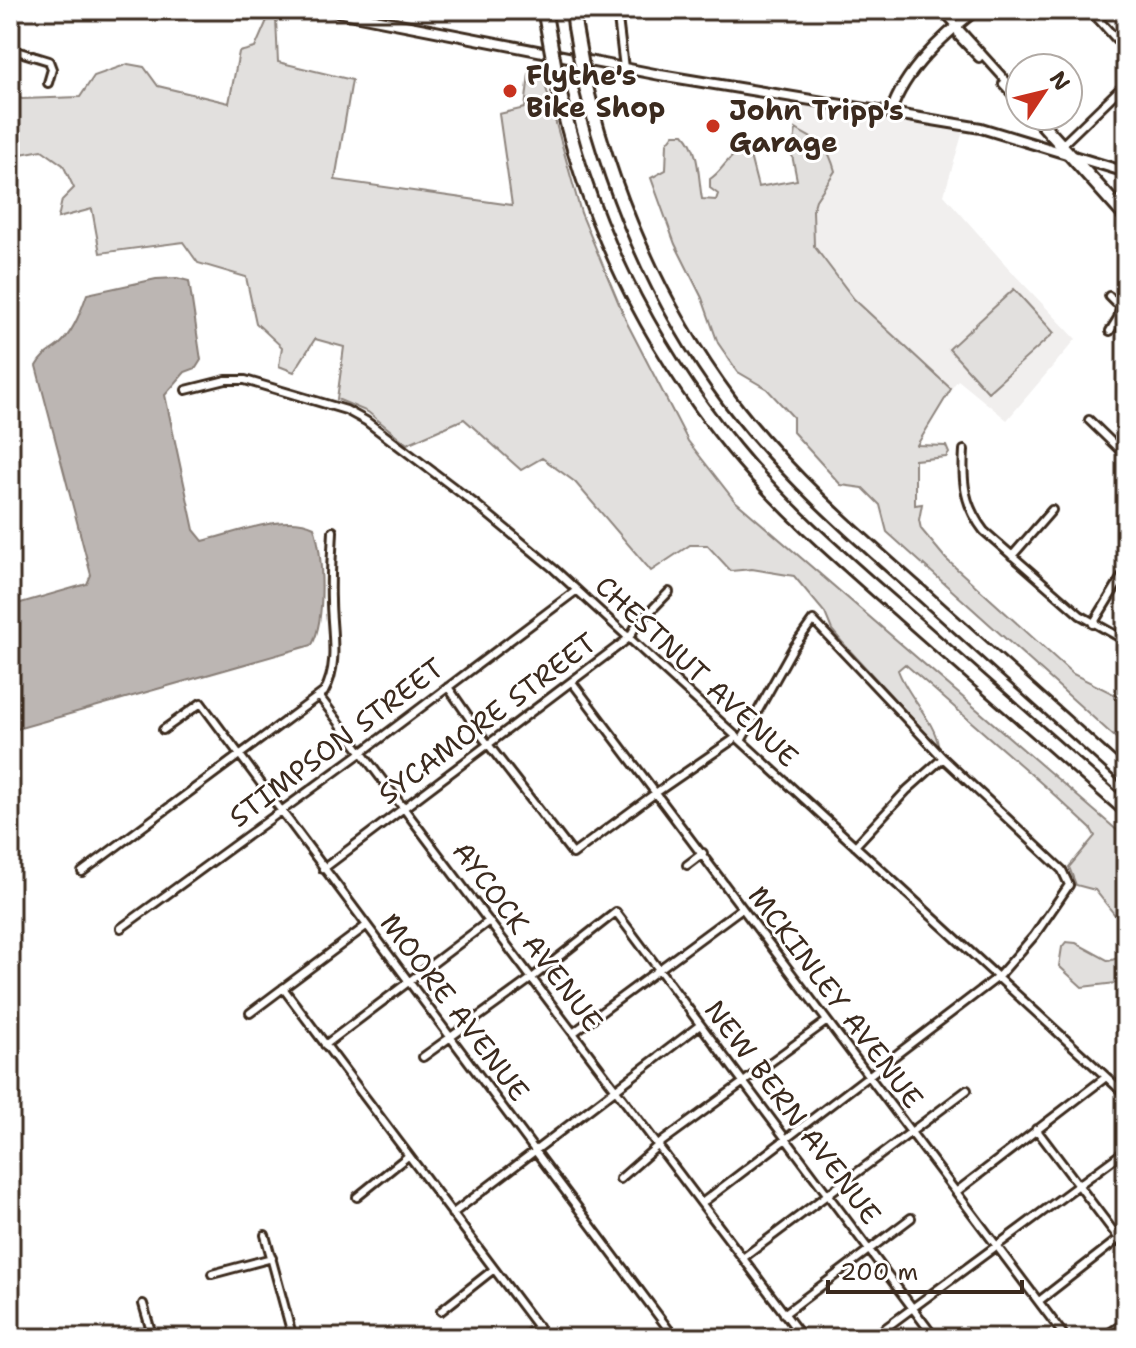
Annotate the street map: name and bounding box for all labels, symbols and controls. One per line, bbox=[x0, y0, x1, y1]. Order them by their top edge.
north arrow bbox=[1004, 52, 1084, 132]
place label: Flythe's Bike Shop bbox=[526, 56, 665, 126]
text: N bbox=[1043, 65, 1077, 96]
marker: Flythe's Bike Shop bbox=[501, 82, 519, 100]
place label: John Tripp's Garage bbox=[729, 91, 904, 161]
marker: John Tripp's Garage bbox=[704, 117, 722, 135]
street label: CHESTNUT AVENUE bbox=[587, 567, 807, 775]
street label: SYCAMORE STREET bbox=[370, 623, 604, 813]
street label: STIMPSON STREET bbox=[221, 649, 451, 835]
street label: AYCOCK AVENUE bbox=[444, 833, 612, 1039]
street label: MCKINLEY AVENUE bbox=[740, 878, 932, 1116]
street label: MOORE AVENUE bbox=[372, 905, 538, 1109]
street label: NEW BERN AVENUE bbox=[696, 992, 890, 1232]
scale bar bbox=[828, 1244, 1022, 1294]
text: 200 m bbox=[840, 1256, 918, 1288]

